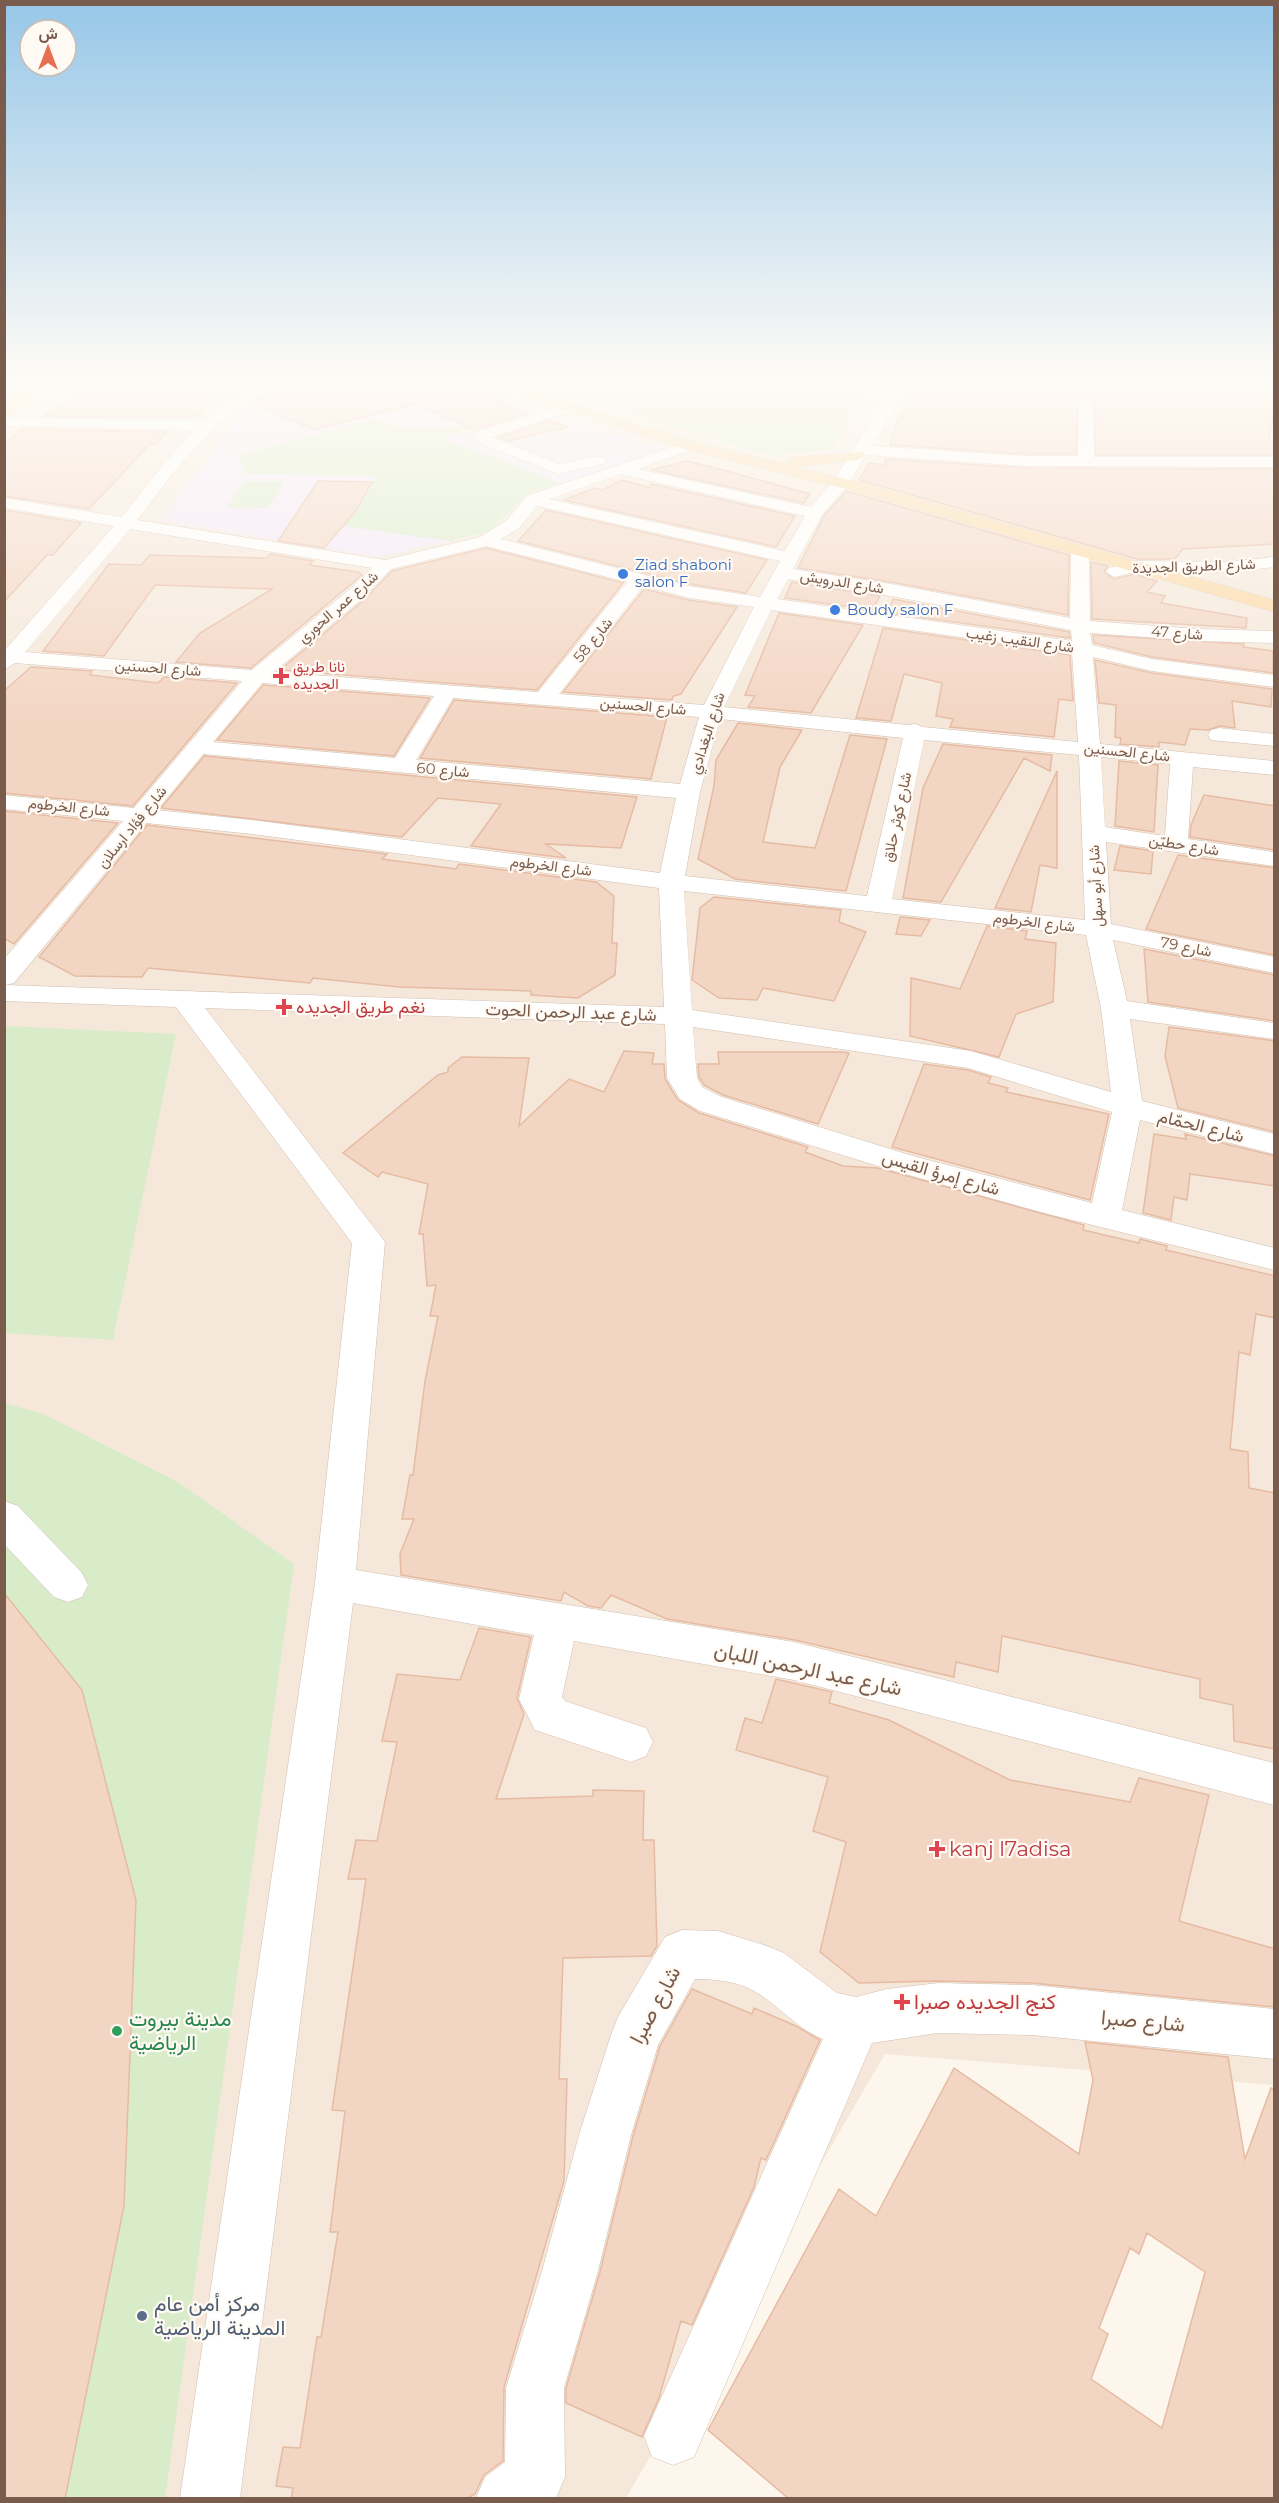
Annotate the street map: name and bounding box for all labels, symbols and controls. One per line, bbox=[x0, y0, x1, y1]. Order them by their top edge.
north arrow bbox=[18, 18, 78, 78]
text: ش bbox=[38, 24, 58, 43]
street label: شارع الطريق الجديدة bbox=[1132, 554, 1256, 579]
place label: Ziad shaboni salon F bbox=[635, 555, 732, 591]
street label: شارع الدرويش bbox=[798, 565, 886, 600]
street label: شارع عمر الحوري bbox=[293, 566, 385, 650]
marker: Ziad shaboni salon F bbox=[616, 567, 630, 581]
place label: Boudy salon F bbox=[847, 600, 953, 619]
marker: Boudy salon F bbox=[828, 603, 842, 617]
street label: شارع 58 bbox=[569, 613, 618, 667]
street label: شارع 47 bbox=[1150, 621, 1204, 646]
street label: شارع النقيب زغيب bbox=[965, 623, 1075, 658]
street label: شارع الحسنين bbox=[114, 655, 202, 682]
place label: نانا طريق الجديده bbox=[293, 657, 345, 693]
marker: نانا طريق الجديده bbox=[274, 669, 288, 683]
street label: شارع البغدادي bbox=[684, 689, 733, 777]
street label: شارع الحسنين bbox=[599, 692, 687, 721]
street label: شارع الحسنين bbox=[1083, 738, 1171, 767]
street label: شارع 60 bbox=[416, 758, 471, 783]
street label: شارع كوثر حلاق bbox=[878, 770, 917, 864]
street label: شارع فؤاد ارسلان bbox=[93, 781, 172, 873]
street label: شارع الخرطوم bbox=[27, 793, 111, 822]
street label: شارع حطيّن bbox=[1147, 830, 1221, 861]
street label: شارع أبو سهل bbox=[1084, 844, 1109, 927]
street label: شارع الخرطوم bbox=[509, 851, 593, 882]
street label: شارع الخرطوم bbox=[992, 907, 1076, 938]
street label: شارع 79 bbox=[1158, 932, 1214, 963]
place label: نغم طريق الجديده bbox=[296, 996, 425, 1019]
street label: شارع عبد الرحمن الحوت bbox=[485, 998, 657, 1027]
marker: نغم طريق الجديده bbox=[277, 1000, 291, 1014]
street label: شارع الحمّام bbox=[1155, 1105, 1246, 1148]
street label: شارع إمرؤ القيس bbox=[879, 1146, 1002, 1201]
street label: شارع عبد الرحمن اللبان bbox=[711, 1636, 904, 1703]
place label: kanj l7adisa bbox=[949, 1836, 1071, 1861]
marker: kanj l7adisa bbox=[930, 1842, 944, 1856]
street label: شارع صبرا bbox=[624, 1962, 687, 2049]
place label: كنج الجديده صبرا bbox=[914, 1989, 1056, 2016]
marker: كنج الجديده صبرا bbox=[895, 1995, 909, 2009]
street label: شارع صبرا bbox=[1100, 2004, 1186, 2039]
place label: مدينة بيروت الرياضية bbox=[129, 2006, 231, 2056]
marker: مدينة بيروت الرياضية bbox=[110, 2024, 124, 2038]
place label: مركز أمن عام المدينة الرياضية bbox=[154, 2291, 285, 2341]
marker: مركز أمن عام المدينة الرياضية bbox=[135, 2309, 149, 2323]

